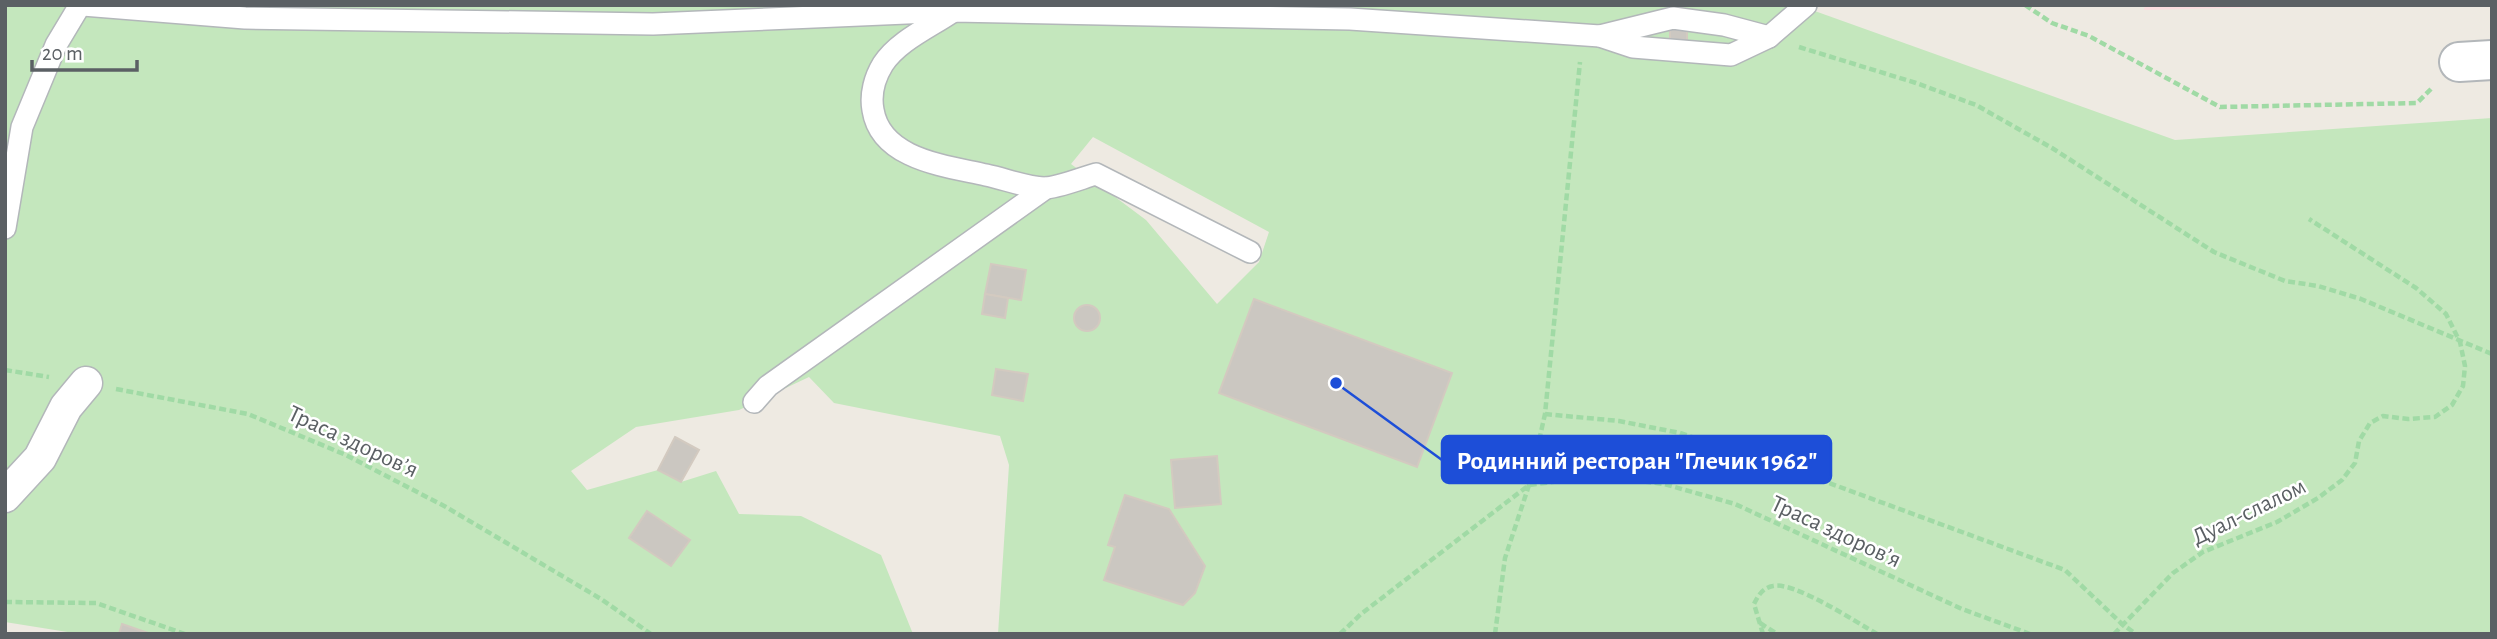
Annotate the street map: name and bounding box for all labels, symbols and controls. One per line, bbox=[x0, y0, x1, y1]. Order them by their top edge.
scale bar bbox=[32, 28, 136, 72]
text: 20 m bbox=[42, 43, 83, 64]
street label: Траса здоров’я bbox=[284, 402, 422, 482]
callout: Родинний ресторан "Глечик 1962" bbox=[1442, 436, 1831, 483]
text: Родинний ресторан "Глечик 1962" bbox=[1457, 448, 1817, 474]
street label: Дуал-слалом bbox=[2188, 474, 2310, 550]
street label: Траса здоров’я bbox=[1767, 492, 1905, 572]

